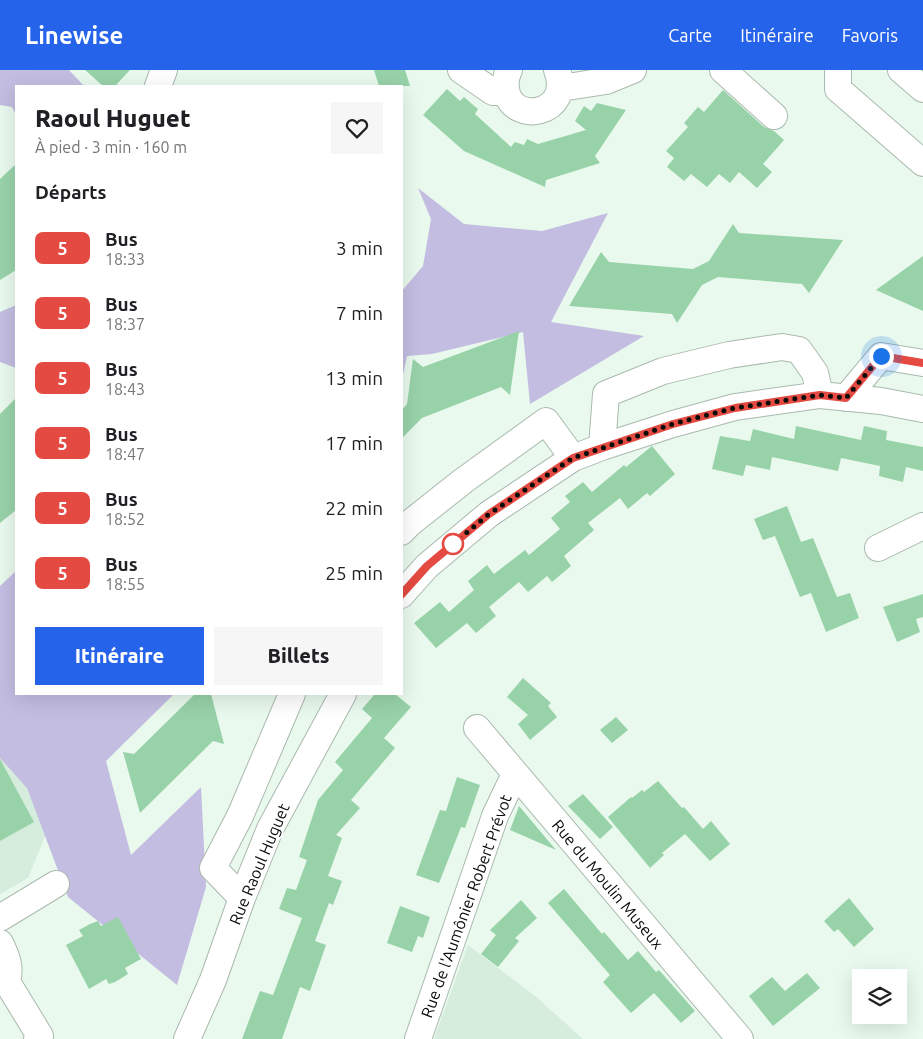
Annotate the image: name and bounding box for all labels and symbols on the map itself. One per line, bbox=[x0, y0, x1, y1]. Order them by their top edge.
your location bbox=[869, 344, 894, 369]
unlabelled marker bbox=[442, 533, 464, 555]
street label: Rue de l'Aumônier Robert Prévot bbox=[417, 791, 515, 1020]
street label: Rue Raoul Huguet bbox=[225, 800, 293, 927]
street label: Rue du Moulin Museux bbox=[549, 816, 667, 952]

